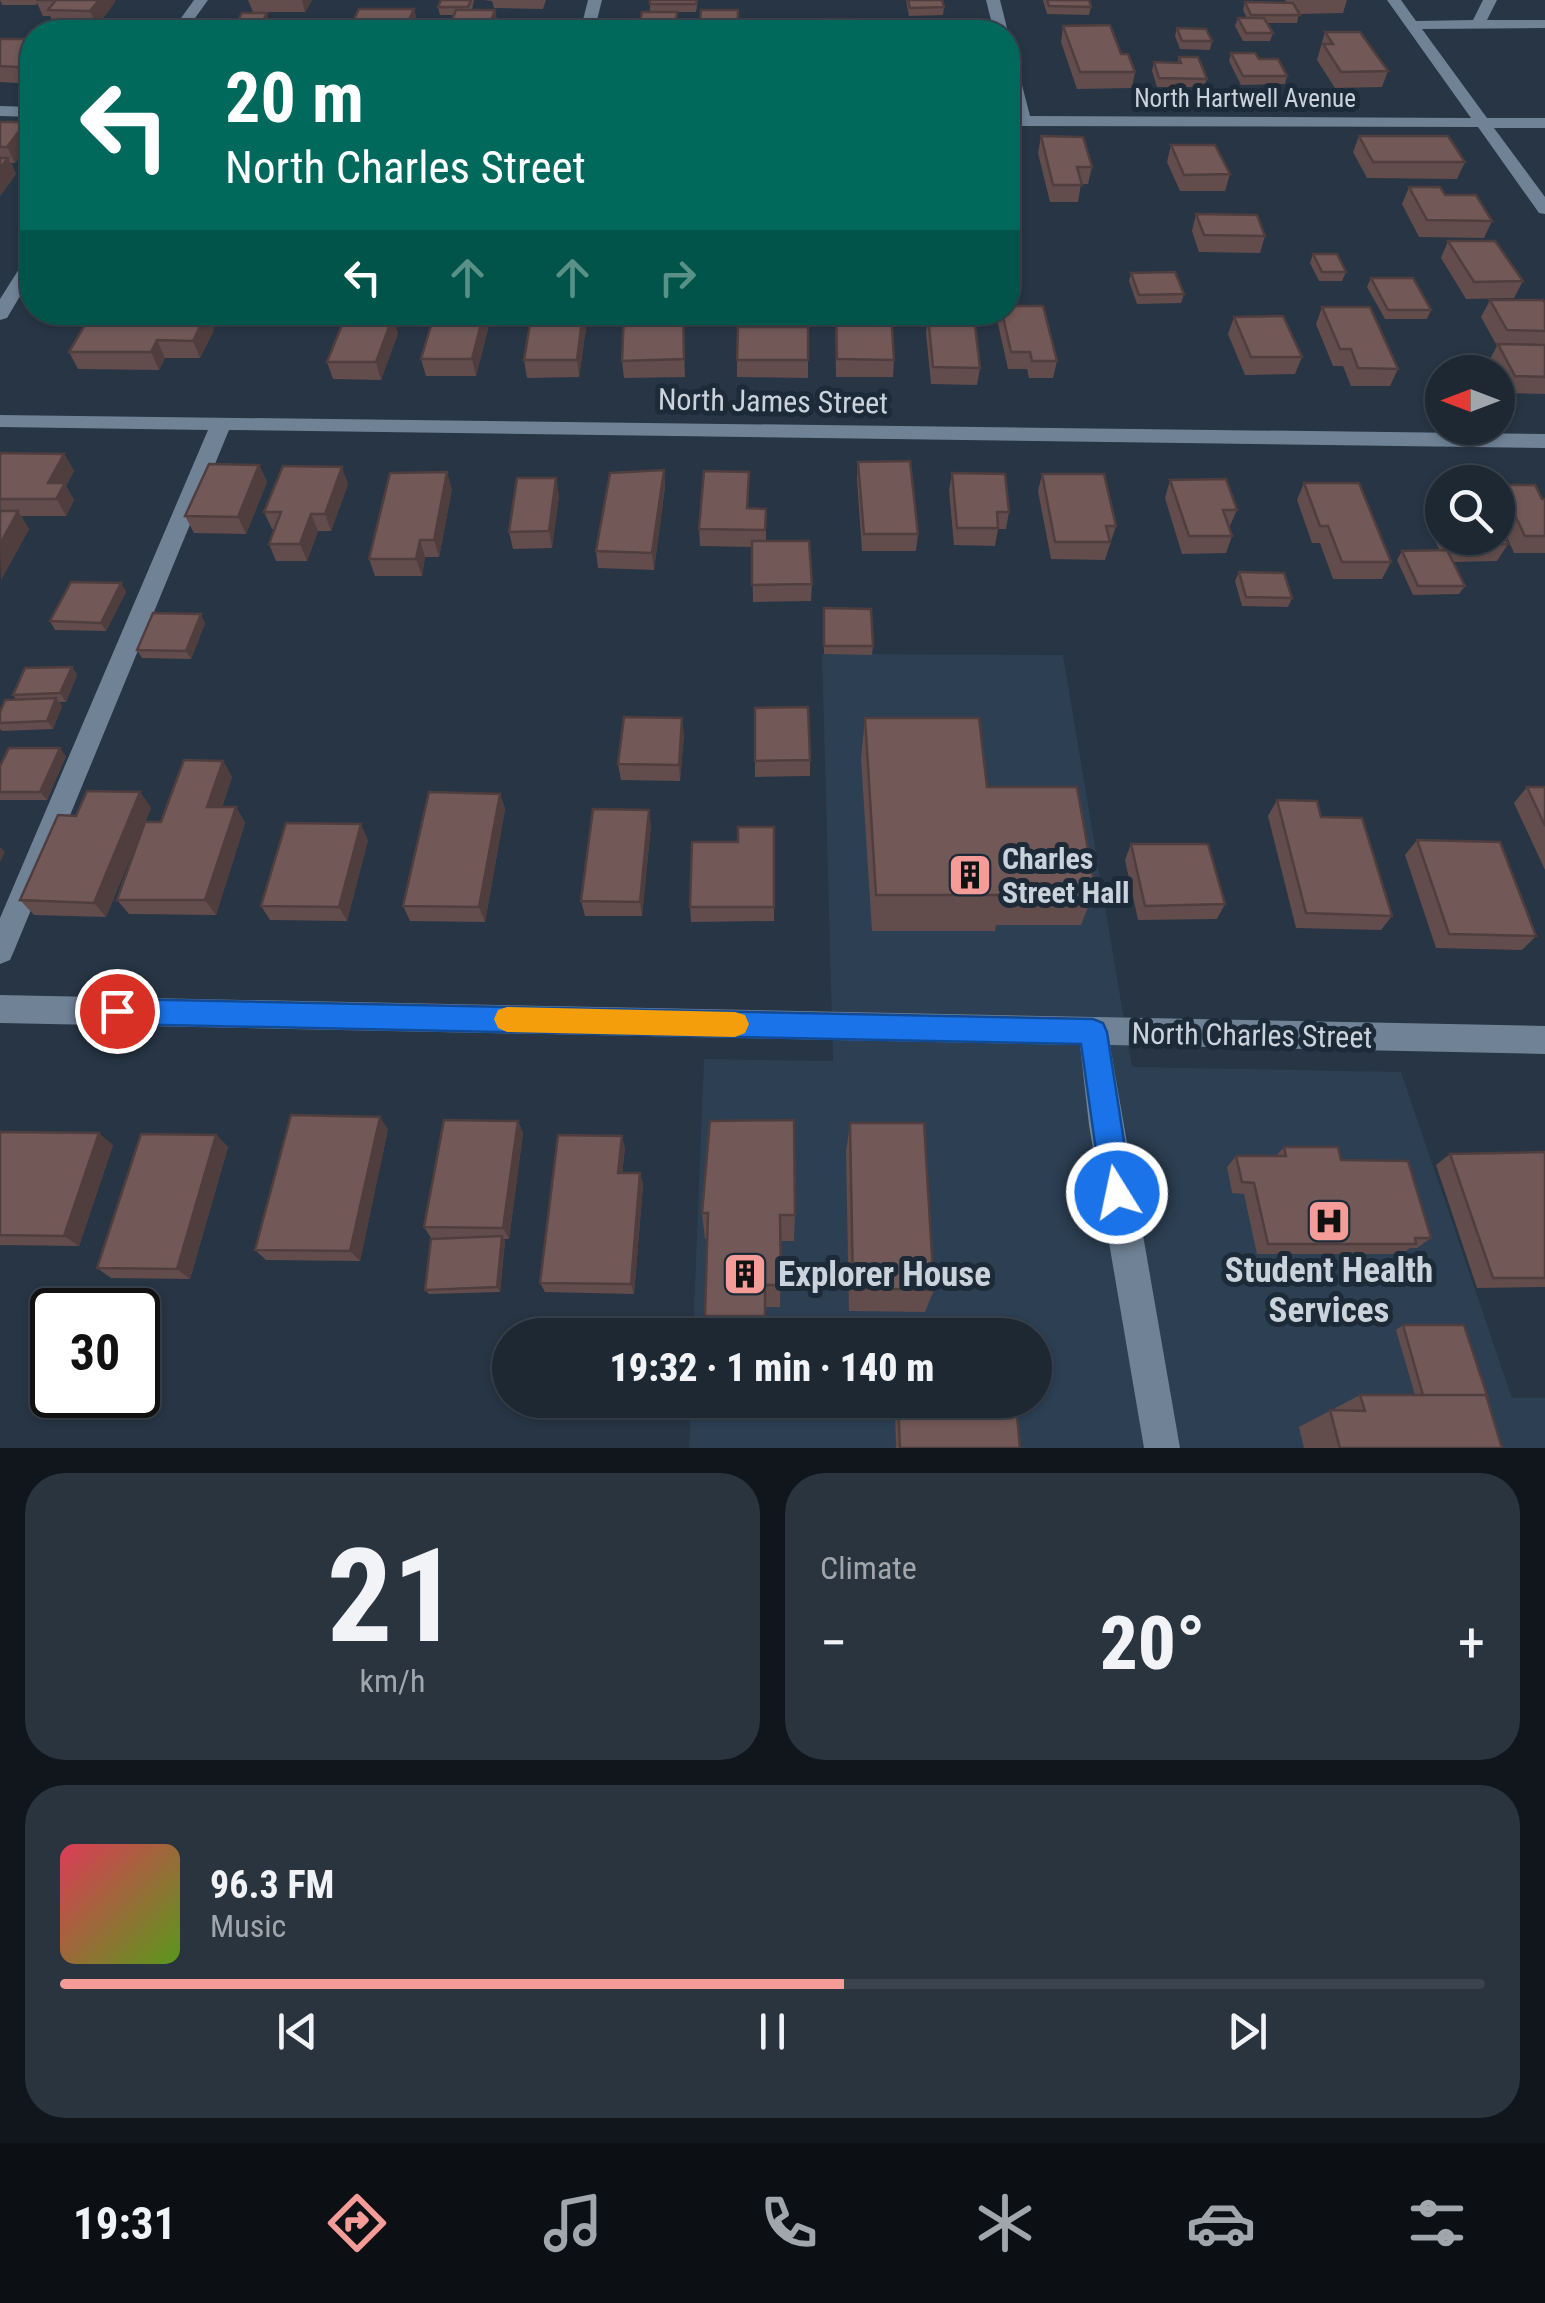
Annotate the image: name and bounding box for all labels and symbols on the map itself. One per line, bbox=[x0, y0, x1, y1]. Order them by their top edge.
street label: North Hartwell Avenue bbox=[1134, 84, 1356, 113]
north arrow bbox=[1425, 355, 1515, 445]
street label: North James Street bbox=[658, 381, 888, 421]
place label: Charles Street Hall bbox=[1002, 841, 1130, 910]
building icon: Charles Street Hall bbox=[947, 852, 993, 898]
pin bbox=[75, 969, 160, 1054]
street label: North Charles Street bbox=[1131, 1015, 1373, 1055]
position arrow bbox=[1065, 1141, 1169, 1245]
hospital icon: Student Health Services bbox=[1306, 1198, 1352, 1244]
place label: Student Health Services bbox=[1225, 1250, 1433, 1331]
building icon: Explorer House bbox=[722, 1251, 768, 1297]
place label: Explorer House bbox=[778, 1254, 991, 1295]
speed limit sign: 30 bbox=[30, 1288, 160, 1418]

